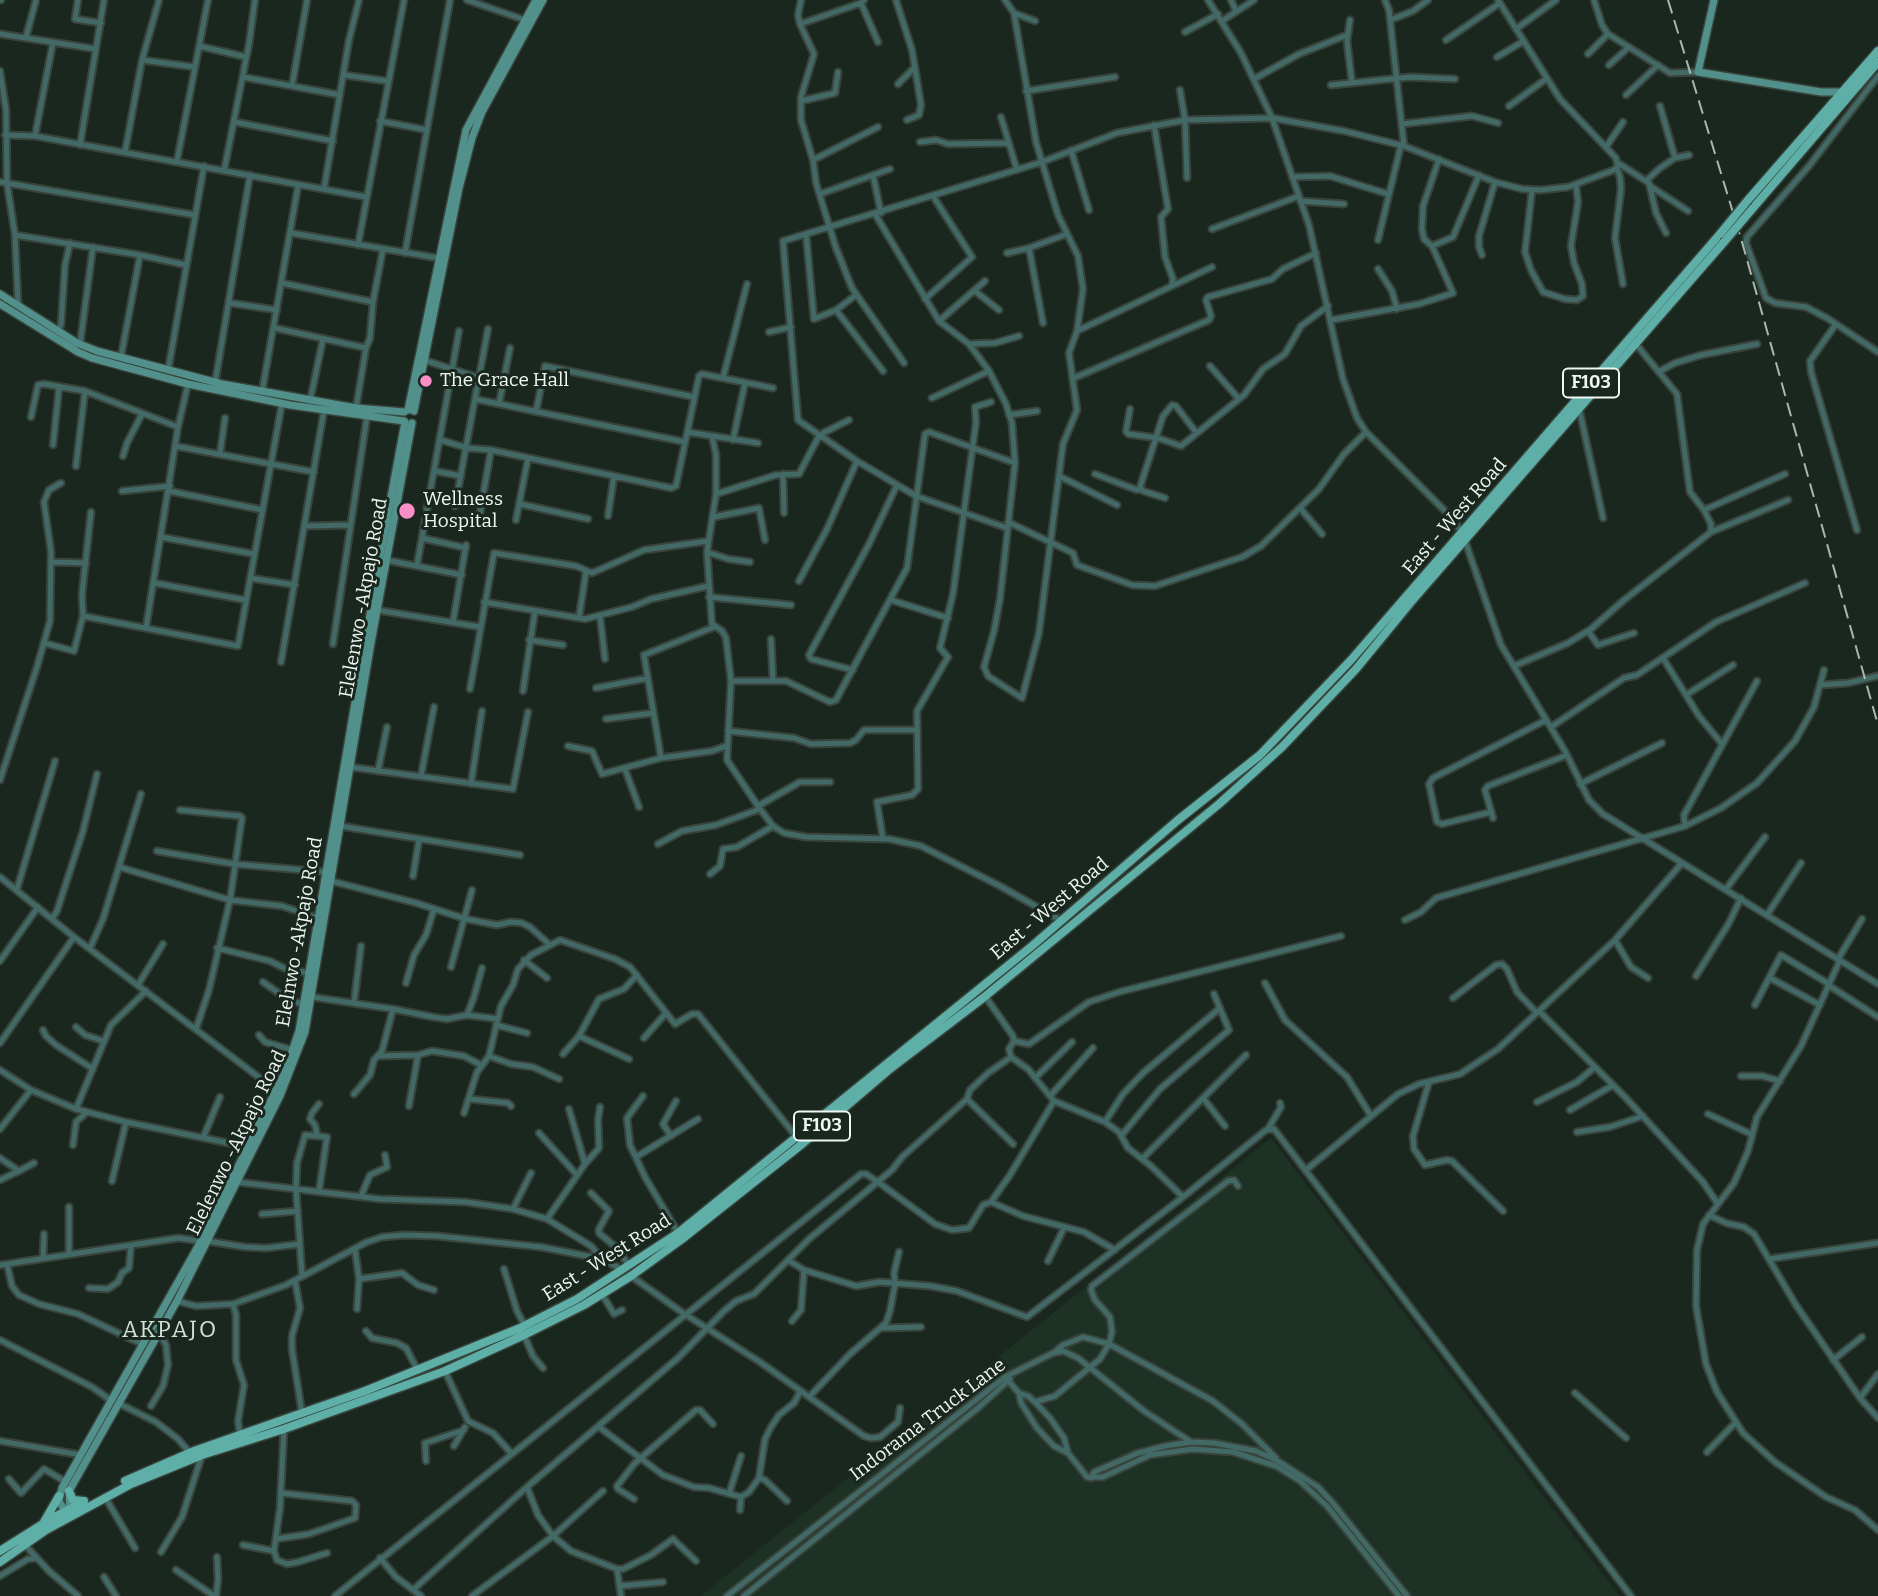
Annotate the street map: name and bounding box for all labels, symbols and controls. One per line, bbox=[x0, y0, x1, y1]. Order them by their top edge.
road number: F103 bbox=[1563, 368, 1619, 398]
place label: The Grace Hall bbox=[440, 370, 569, 392]
marker: The Grace Hall bbox=[418, 373, 434, 389]
street label: East - West Road bbox=[1398, 454, 1512, 580]
place label: Wellness Hospital bbox=[423, 489, 503, 533]
street label: Elelenwo -Akpajo Road bbox=[335, 496, 393, 700]
marker: Wellness Hospital bbox=[397, 501, 417, 521]
street label: Elelnwo -Akpajo Road bbox=[272, 835, 328, 1029]
street label: East - West Road bbox=[986, 853, 1114, 965]
street label: Elelenwo -Akpajo Road bbox=[182, 1047, 292, 1239]
road number: F103 bbox=[794, 1112, 850, 1140]
street label: East - West Road bbox=[539, 1209, 675, 1307]
district label: AKPAJO bbox=[123, 1317, 217, 1345]
street label: Indorama Truck Lane bbox=[846, 1354, 1010, 1486]

